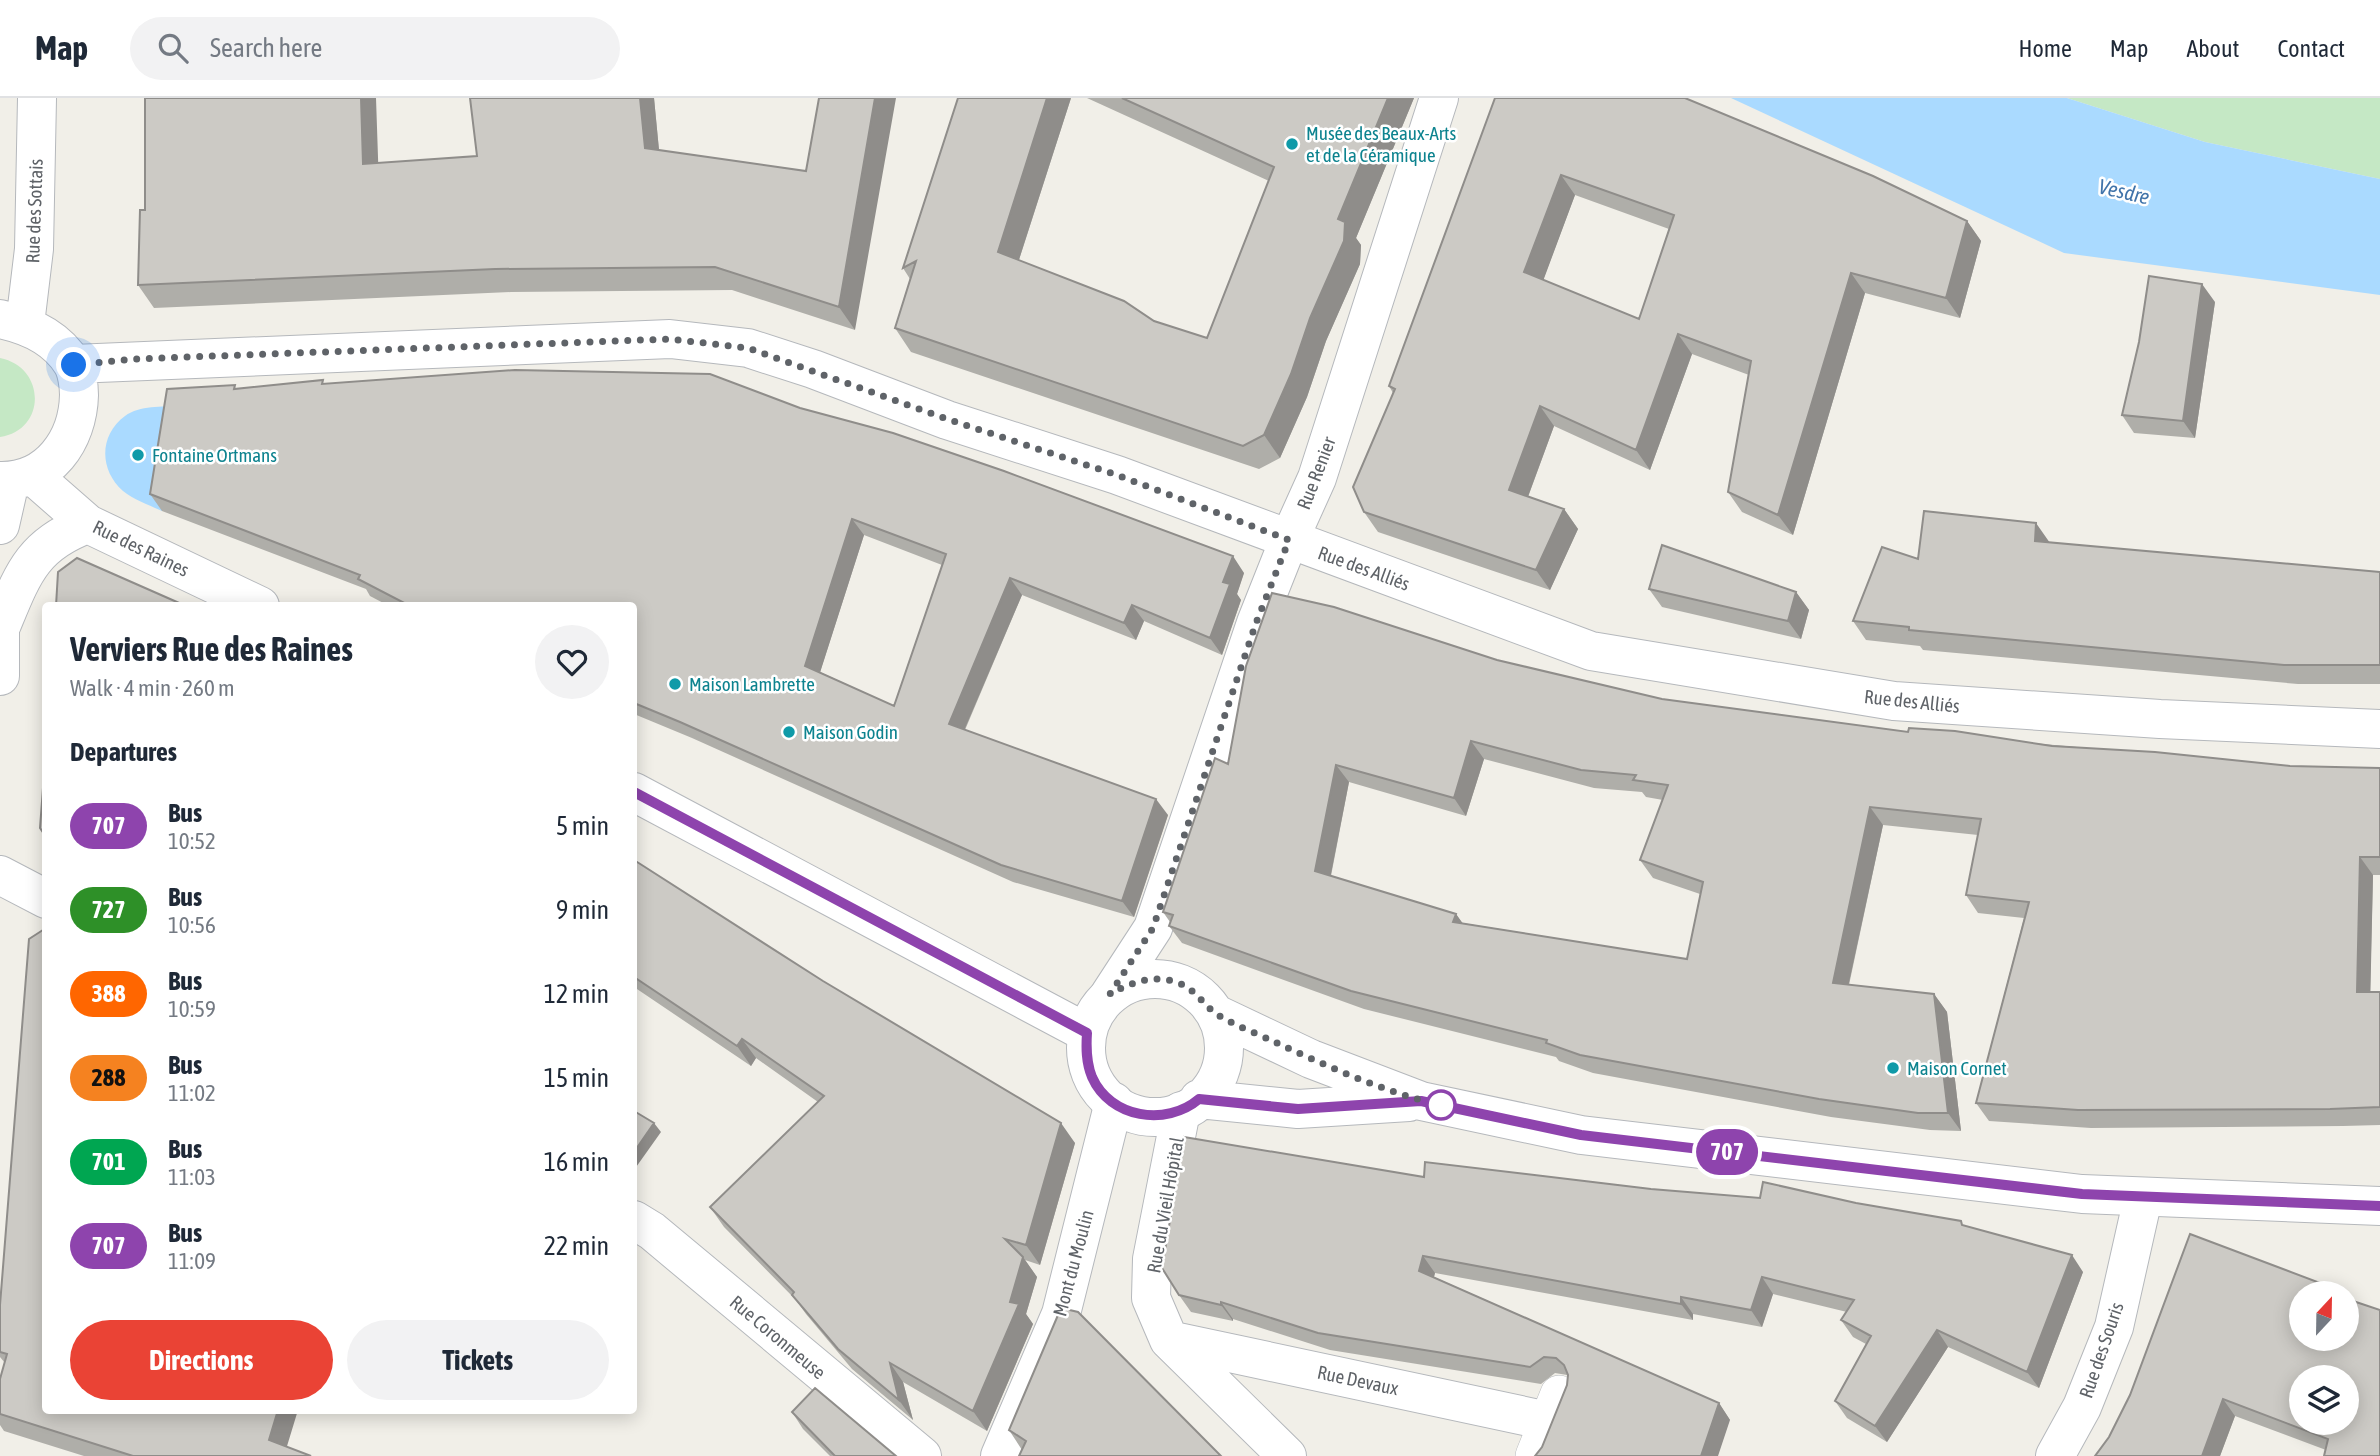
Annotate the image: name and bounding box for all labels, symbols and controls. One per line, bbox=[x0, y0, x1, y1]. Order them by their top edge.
search box bbox=[130, 17, 620, 80]
text: Map bbox=[35, 29, 88, 67]
icon: search bbox=[154, 29, 192, 67]
text: Search here bbox=[210, 33, 322, 63]
text: Home bbox=[2018, 35, 2072, 62]
text: Map bbox=[2110, 35, 2148, 62]
text: About bbox=[2186, 35, 2239, 62]
text: Contact bbox=[2277, 35, 2345, 62]
place label: Musée des Beaux-Arts et de la Céramique bbox=[1306, 122, 1457, 166]
marker: Musée des Beaux-Arts et de la Céramique bbox=[1284, 136, 1300, 152]
street label: Rue des Sottais bbox=[21, 158, 47, 264]
water label: Vesdre bbox=[2096, 174, 2152, 209]
your location bbox=[56, 347, 91, 382]
street label: Rue Renier bbox=[1292, 433, 1340, 512]
place label: Fontaine Ortmans bbox=[152, 444, 277, 466]
marker: Fontaine Ortmans bbox=[130, 447, 146, 463]
street label: Rue des Raines bbox=[89, 515, 193, 581]
street label: Rue des Alliés bbox=[1315, 541, 1413, 595]
button: heart bbox=[535, 625, 609, 699]
text: Verviers Rue des Raines bbox=[70, 630, 353, 668]
place label: Maison Lambrette bbox=[689, 673, 815, 695]
text: Walk · 4 min · 260 m bbox=[70, 675, 234, 701]
marker: Maison Lambrette bbox=[667, 676, 683, 692]
street label: Rue des Alliés bbox=[1863, 685, 1961, 717]
place label: Maison Godin bbox=[803, 721, 898, 743]
marker: Maison Godin bbox=[781, 724, 797, 740]
text: Departures bbox=[70, 737, 177, 767]
text: Bus bbox=[168, 798, 202, 828]
text: 5 min bbox=[556, 811, 609, 841]
text: 707 bbox=[92, 812, 125, 839]
text: 10:52 bbox=[168, 828, 216, 854]
text: Bus bbox=[168, 882, 202, 912]
text: 9 min bbox=[556, 895, 609, 925]
text: 727 bbox=[92, 896, 125, 923]
text: 10:56 bbox=[168, 912, 216, 938]
text: Bus bbox=[168, 966, 202, 996]
text: 12 min bbox=[544, 979, 609, 1009]
text: 388 bbox=[92, 980, 125, 1007]
text: 10:59 bbox=[168, 996, 216, 1022]
text: Bus bbox=[168, 1050, 202, 1080]
place label: Maison Cornet bbox=[1907, 1057, 2007, 1079]
marker: Maison Cornet bbox=[1885, 1060, 1901, 1076]
text: 15 min bbox=[544, 1063, 609, 1093]
text: 288 bbox=[92, 1064, 125, 1091]
text: 11:02 bbox=[168, 1080, 216, 1106]
unlabelled marker bbox=[1426, 1090, 1456, 1120]
line badge: 707 bbox=[1687, 1129, 1767, 1175]
text: Bus bbox=[168, 1134, 202, 1164]
street label: Rue du Vieil Hôpital bbox=[1142, 1135, 1188, 1275]
text: 707 bbox=[1710, 1138, 1744, 1165]
text: 16 min bbox=[544, 1147, 609, 1177]
text: 701 bbox=[92, 1148, 125, 1175]
text: 11:03 bbox=[168, 1164, 216, 1190]
street label: Mont du Moulin bbox=[1048, 1207, 1098, 1319]
text: Bus bbox=[168, 1218, 202, 1248]
text: 22 min bbox=[544, 1231, 609, 1261]
text: 707 bbox=[92, 1232, 125, 1259]
text: 11:09 bbox=[168, 1248, 216, 1274]
north arrow bbox=[2289, 1281, 2359, 1351]
map controls bbox=[2289, 1281, 2359, 1435]
street label: Rue Coronmeuse bbox=[726, 1291, 830, 1383]
street label: Rue des Souris bbox=[2074, 1299, 2128, 1401]
button: Directions bbox=[70, 1320, 333, 1400]
button: Tickets bbox=[347, 1320, 609, 1400]
street label: Rue Devaux bbox=[1315, 1361, 1401, 1399]
button: layers bbox=[2289, 1365, 2359, 1435]

